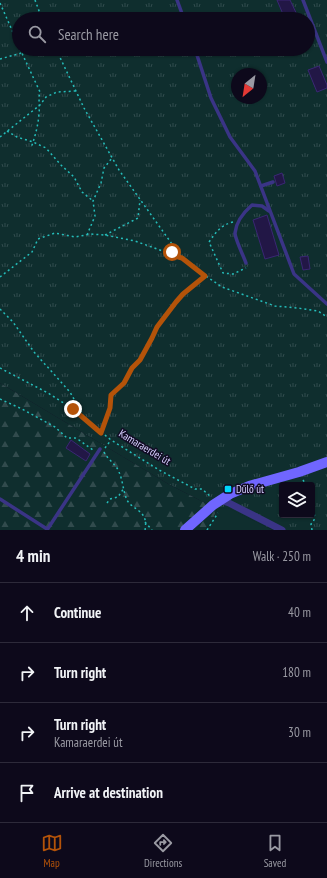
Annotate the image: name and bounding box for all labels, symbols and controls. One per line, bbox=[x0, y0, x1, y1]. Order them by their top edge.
search box bbox=[12, 12, 315, 56]
icon: search bbox=[26, 23, 48, 45]
text: Search here bbox=[58, 25, 119, 44]
north arrow bbox=[231, 68, 267, 104]
route start bbox=[163, 243, 181, 261]
route end bbox=[64, 400, 82, 418]
street label: Kamaraerdei út bbox=[117, 426, 173, 468]
place label: Dűlő út bbox=[236, 482, 264, 496]
map controls bbox=[279, 482, 315, 518]
button: layers bbox=[279, 482, 315, 518]
marker: Dűlő út bbox=[223, 484, 233, 494]
text: 4 min bbox=[16, 545, 50, 567]
text: Walk · 250 m bbox=[253, 548, 311, 565]
icon: ahead bbox=[16, 602, 38, 624]
text: Continue bbox=[54, 603, 101, 622]
text: 40 m bbox=[288, 604, 311, 621]
icon: right bbox=[16, 662, 38, 684]
text: Turn right bbox=[54, 663, 106, 682]
text: 180 m bbox=[282, 664, 311, 681]
text: Turn right bbox=[54, 715, 106, 734]
icon: right bbox=[16, 722, 38, 744]
text: 30 m bbox=[288, 724, 311, 741]
text: Kamaraerdei út bbox=[54, 734, 122, 751]
icon: arrive bbox=[16, 782, 38, 804]
text: Arrive at destination bbox=[54, 783, 163, 802]
tab: Map bbox=[41, 832, 63, 870]
tab: Directions bbox=[144, 832, 182, 870]
tab: Saved bbox=[264, 832, 286, 870]

